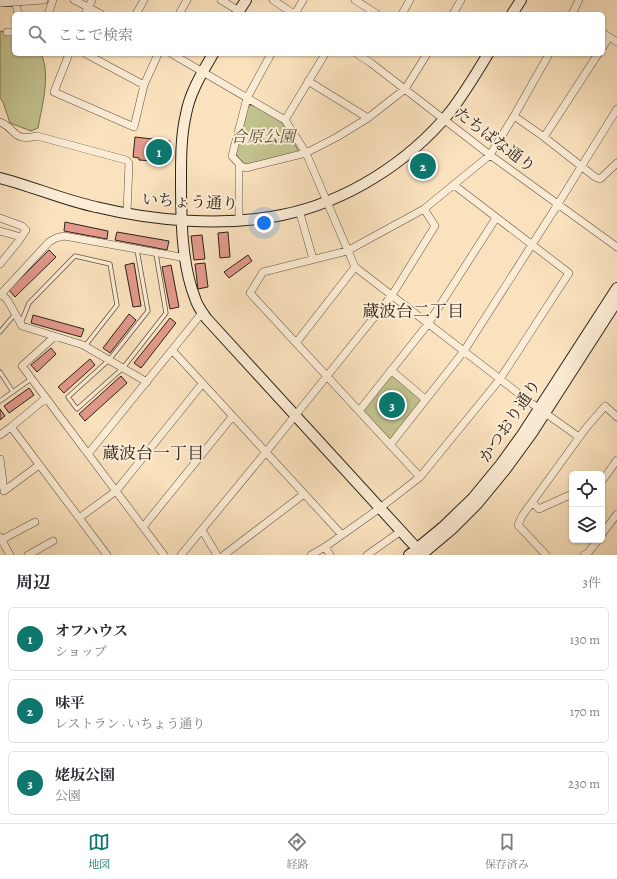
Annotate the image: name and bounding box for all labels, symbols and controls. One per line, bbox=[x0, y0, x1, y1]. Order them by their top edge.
search box bbox=[12, 12, 605, 56]
icon: search bbox=[26, 23, 48, 45]
text: ここで検索 bbox=[58, 25, 133, 45]
street label: たちばな通り bbox=[450, 102, 540, 178]
park label: 合原公園 bbox=[231, 126, 298, 148]
pin: 1 bbox=[146, 137, 172, 167]
pin: 2 bbox=[410, 151, 436, 181]
street label: いちょう通り bbox=[141, 189, 239, 215]
your location bbox=[254, 213, 274, 233]
district label: 蔵波台二丁目 bbox=[362, 300, 464, 323]
street label: かつおり通り bbox=[474, 375, 546, 467]
pin: 3 bbox=[379, 390, 405, 420]
district label: 蔵波台一丁目 bbox=[102, 442, 204, 465]
map controls bbox=[569, 471, 605, 543]
button: locate bbox=[569, 471, 605, 507]
button: layers bbox=[569, 507, 605, 543]
text: 周辺 bbox=[16, 571, 50, 594]
text: 3件 bbox=[583, 574, 601, 591]
text: オフハウス bbox=[55, 621, 128, 641]
text: 1 bbox=[28, 631, 32, 648]
text: 130 m bbox=[570, 631, 600, 648]
text: ショップ bbox=[55, 643, 107, 660]
text: 味平 bbox=[55, 693, 85, 713]
text: 2 bbox=[27, 703, 33, 720]
text: 170 m bbox=[570, 703, 600, 720]
text: レストラン · いちょう通り bbox=[55, 715, 205, 732]
text: 姥坂公園 bbox=[55, 765, 115, 785]
text: 3 bbox=[27, 775, 33, 792]
text: 230 m bbox=[568, 775, 600, 792]
text: 公園 bbox=[55, 787, 81, 804]
tab: 地図 bbox=[88, 831, 110, 872]
tab: 経路 bbox=[286, 831, 308, 872]
tab: 保存済み bbox=[485, 831, 529, 872]

